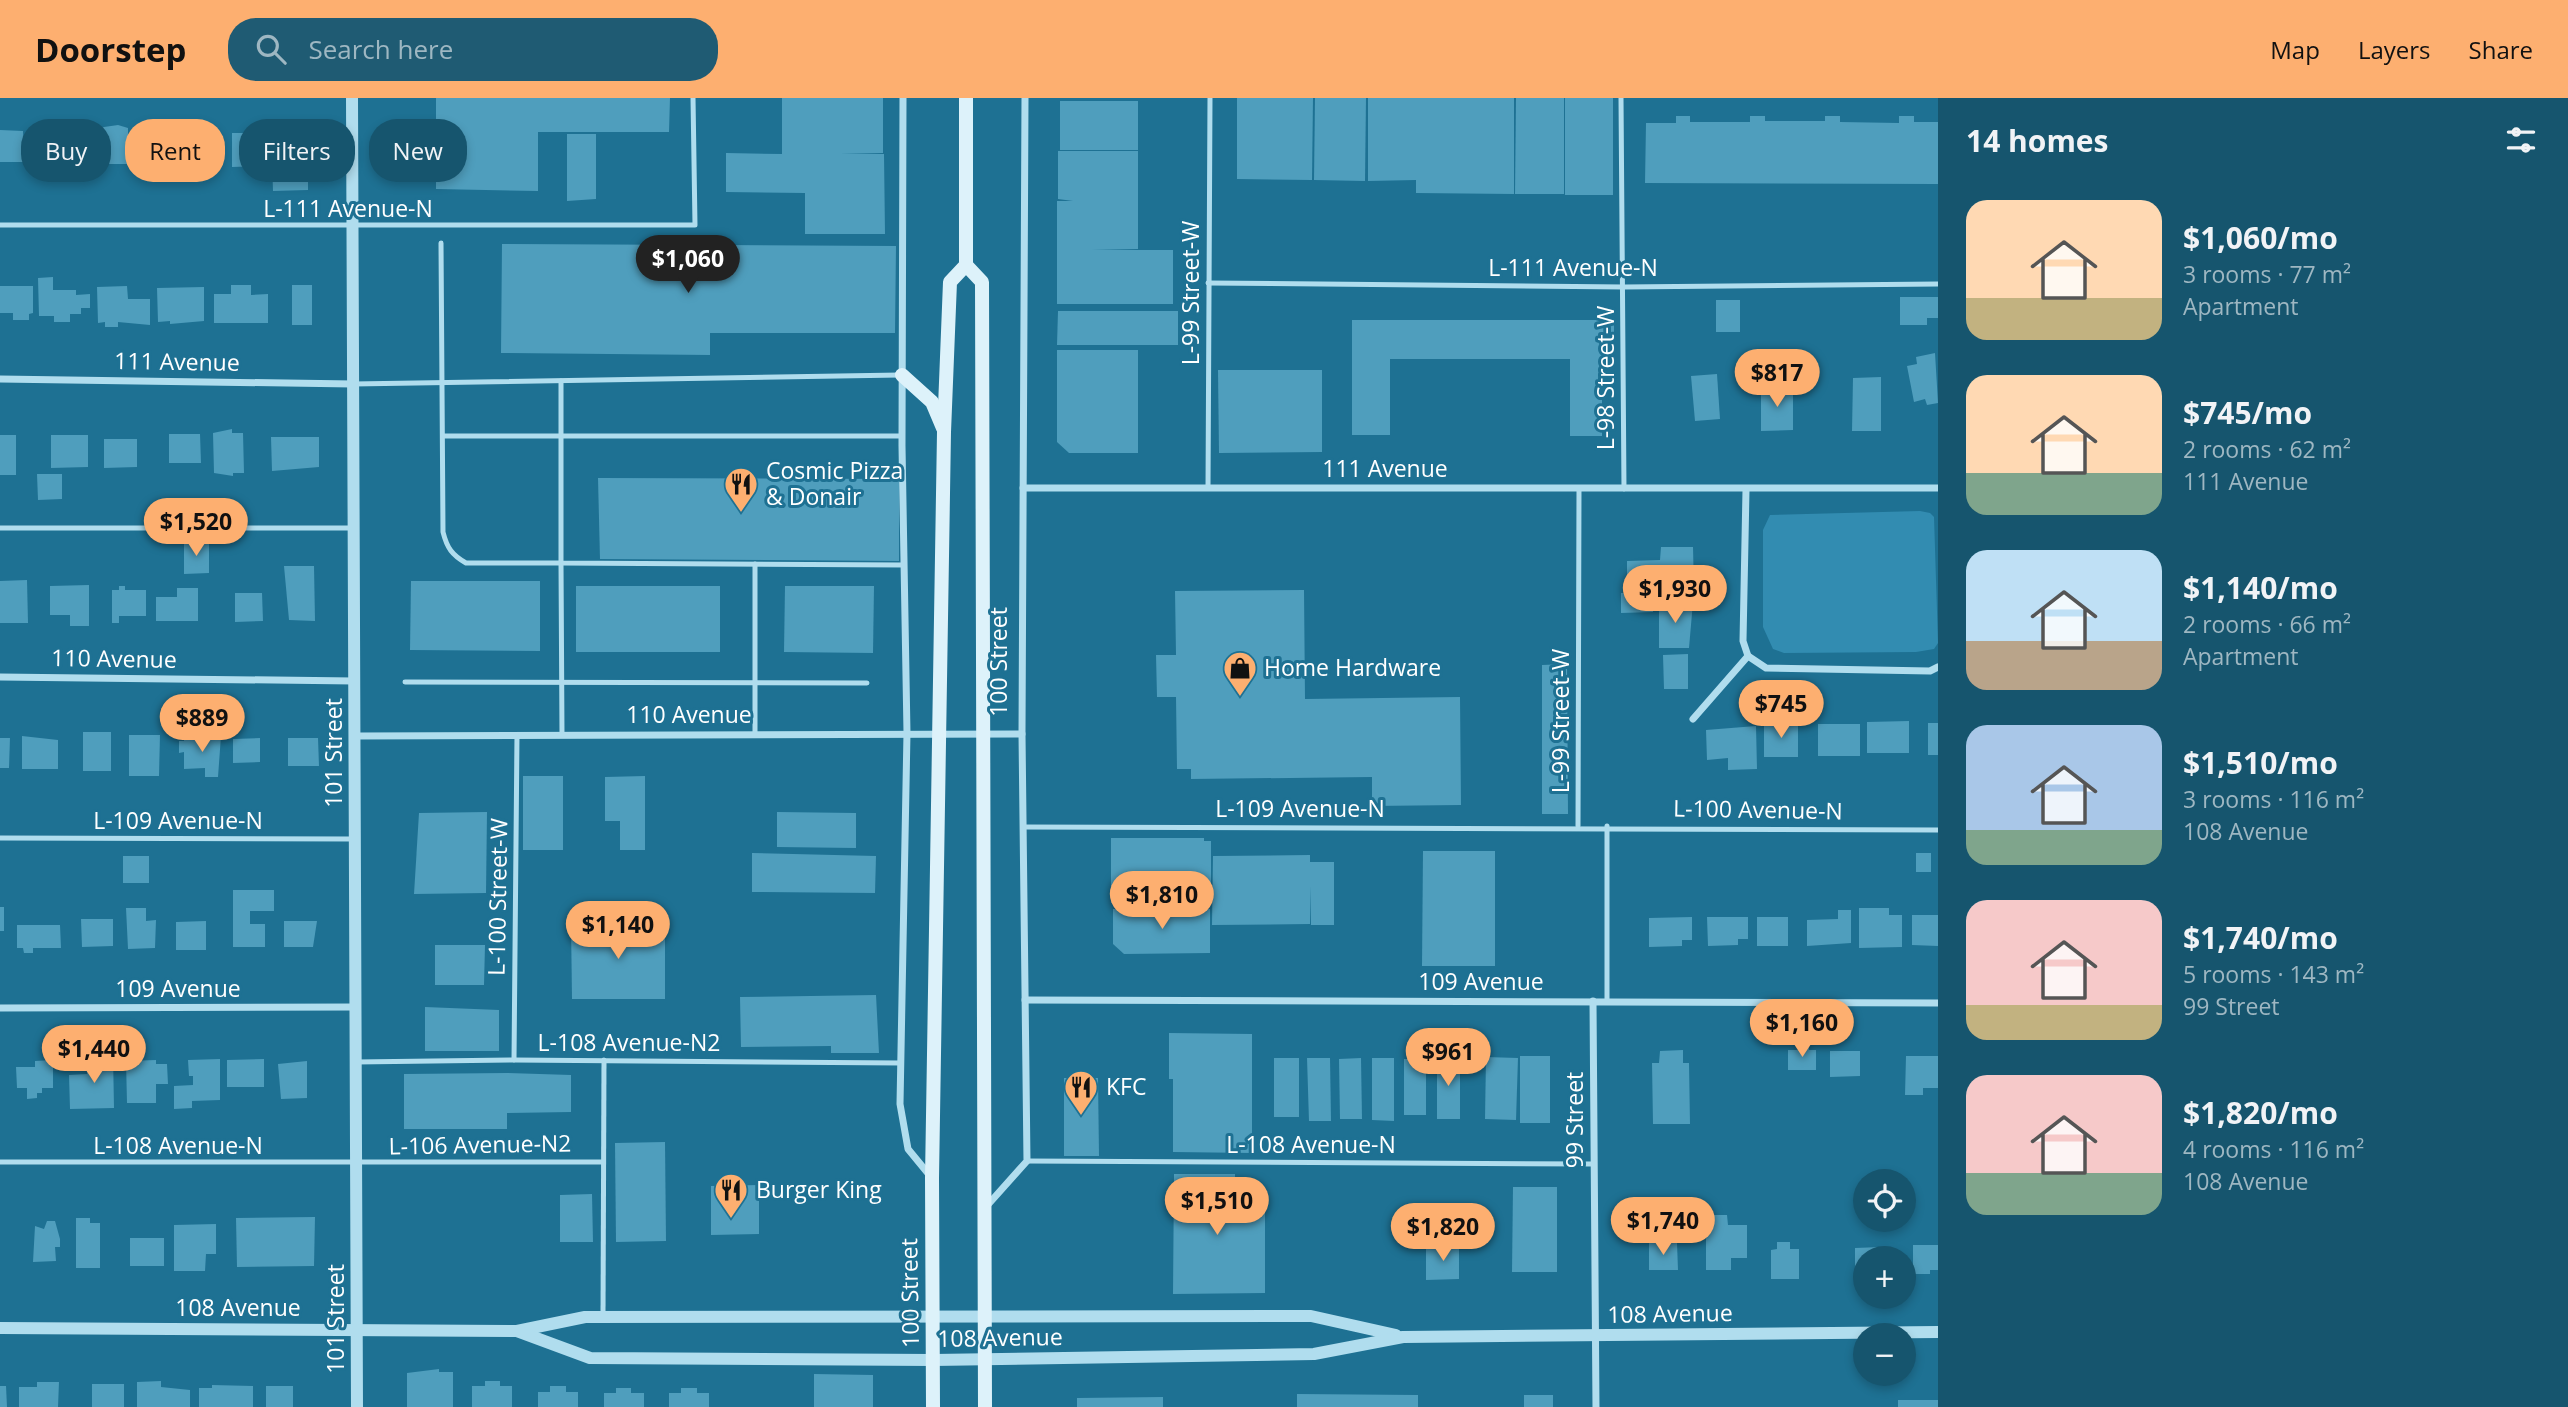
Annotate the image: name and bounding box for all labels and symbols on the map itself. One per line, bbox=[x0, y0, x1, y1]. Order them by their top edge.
street label: L-111 Avenue-N bbox=[263, 192, 433, 224]
street label: L-99 Street-W bbox=[1174, 221, 1206, 365]
pin: $1,060 bbox=[631, 236, 745, 295]
street label: L-111 Avenue-N bbox=[1488, 251, 1658, 283]
street label: L-98 Street-W bbox=[1589, 306, 1621, 450]
street label: 111 Avenue bbox=[114, 344, 240, 378]
pin: $817 bbox=[1736, 350, 1818, 409]
street label: 111 Avenue bbox=[1322, 452, 1448, 484]
place label: Cosmic Pizza & Donair bbox=[766, 454, 903, 512]
restaurant icon: Cosmic Pizza & Donair bbox=[722, 465, 760, 514]
pin: $1,520 bbox=[139, 498, 253, 558]
pin: $1,930 bbox=[1618, 566, 1732, 625]
street label: 100 Street bbox=[982, 607, 1014, 717]
street label: 110 Avenue bbox=[51, 641, 177, 675]
shop icon: Home Hardware bbox=[1221, 649, 1259, 698]
street label: L-99 Street-W bbox=[1544, 649, 1576, 793]
place label: Home Hardware bbox=[1264, 651, 1441, 683]
pin: $745 bbox=[1740, 680, 1822, 740]
pin: $889 bbox=[161, 694, 243, 754]
street label: 101 Street bbox=[317, 698, 349, 808]
street label: 110 Avenue bbox=[626, 698, 752, 730]
street label: L-109 Avenue-N bbox=[1215, 792, 1385, 824]
street label: L-100 Avenue-N bbox=[1673, 792, 1843, 826]
street label: L-109 Avenue-N bbox=[93, 804, 263, 836]
street label: L-100 Street-W bbox=[480, 818, 514, 976]
pin: $1,810 bbox=[1105, 872, 1219, 931]
pin: $1,140 bbox=[561, 902, 675, 961]
street label: 109 Avenue bbox=[1418, 965, 1544, 997]
street label: 109 Avenue bbox=[115, 972, 241, 1004]
pin: $1,160 bbox=[1745, 1000, 1859, 1059]
pin: $1,440 bbox=[37, 1026, 151, 1085]
street label: L-108 Avenue-N2 bbox=[538, 1026, 720, 1058]
pin: $961 bbox=[1407, 1028, 1489, 1088]
restaurant icon: KFC bbox=[1062, 1068, 1100, 1117]
place label: KFC bbox=[1106, 1070, 1146, 1102]
street label: 99 Street bbox=[1558, 1072, 1590, 1168]
street label: L-106 Avenue-N2 bbox=[388, 1126, 572, 1162]
street label: L-108 Avenue-N bbox=[1226, 1128, 1396, 1160]
street label: L-108 Avenue-N bbox=[93, 1129, 263, 1161]
restaurant icon: Burger King bbox=[712, 1171, 750, 1220]
place label: Burger King bbox=[756, 1173, 882, 1205]
pin: $1,510 bbox=[1160, 1178, 1274, 1237]
pin: $1,740 bbox=[1606, 1198, 1720, 1257]
pin: $1,820 bbox=[1386, 1204, 1500, 1263]
street label: 100 Street bbox=[892, 1238, 926, 1348]
street label: 101 Street bbox=[319, 1264, 351, 1374]
street label: 108 Avenue bbox=[175, 1291, 301, 1323]
street label: 108 Avenue bbox=[1607, 1296, 1733, 1330]
street label: 108 Avenue bbox=[937, 1320, 1063, 1354]

